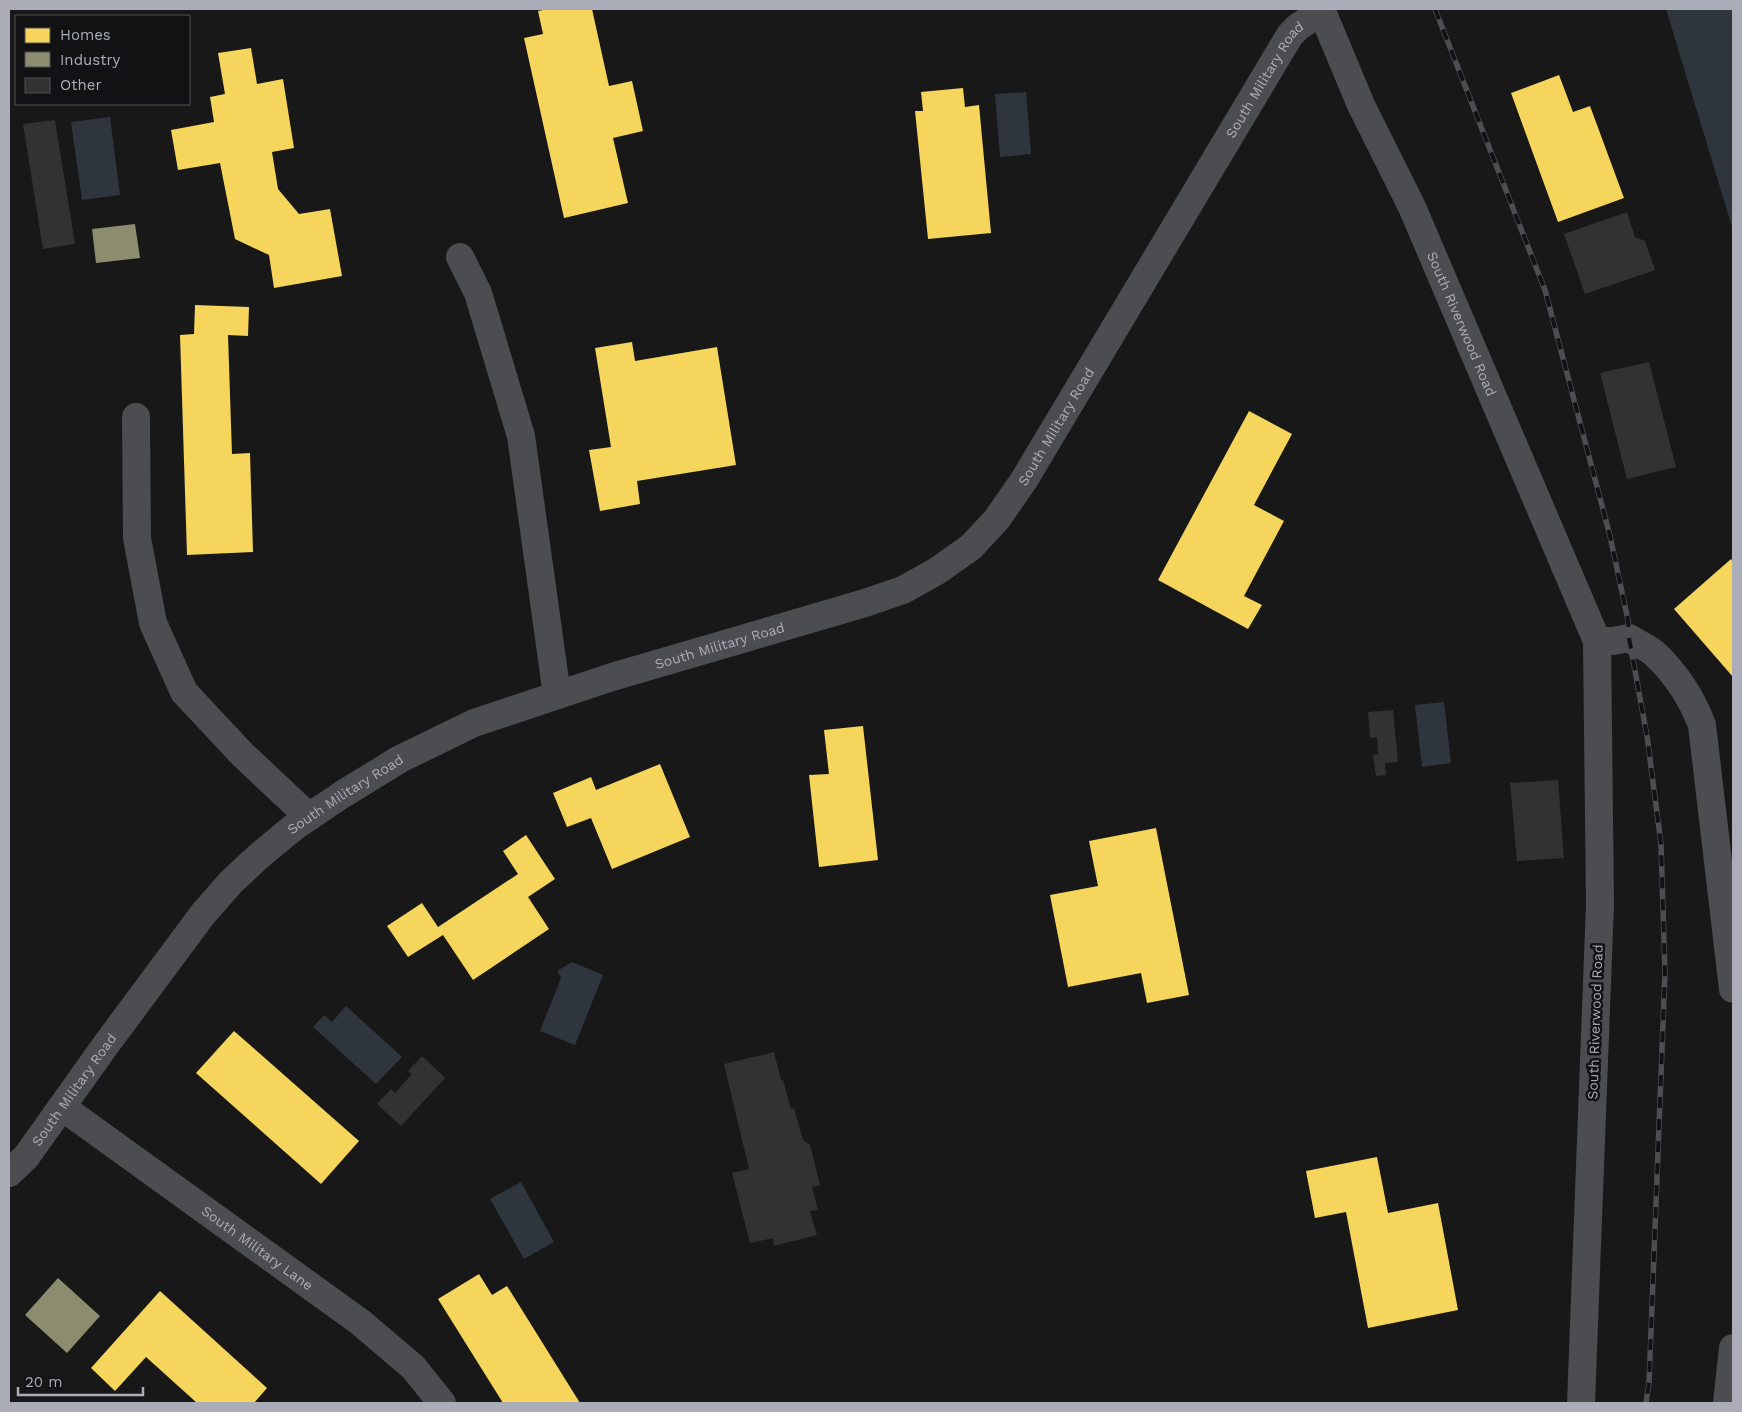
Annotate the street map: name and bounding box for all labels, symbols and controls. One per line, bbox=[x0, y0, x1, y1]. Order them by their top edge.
legend bbox=[15, 15, 190, 105]
street label: South Military Road bbox=[1222, 18, 1306, 141]
text: Homes bbox=[60, 26, 111, 44]
text: Industry bbox=[60, 51, 121, 69]
text: Other bbox=[60, 76, 102, 94]
street label: South Riverwood Road bbox=[1424, 249, 1500, 398]
street label: South Military Road bbox=[1015, 365, 1097, 489]
street label: South Military Road bbox=[653, 619, 786, 672]
street label: South Military Road bbox=[284, 751, 406, 837]
street label: South Riverwood Road bbox=[1584, 944, 1606, 1100]
street label: South Military Road bbox=[28, 1030, 120, 1149]
street label: South Military Lane bbox=[199, 1203, 316, 1294]
scale bar bbox=[18, 1364, 142, 1396]
text: 20 m bbox=[25, 1373, 63, 1391]

